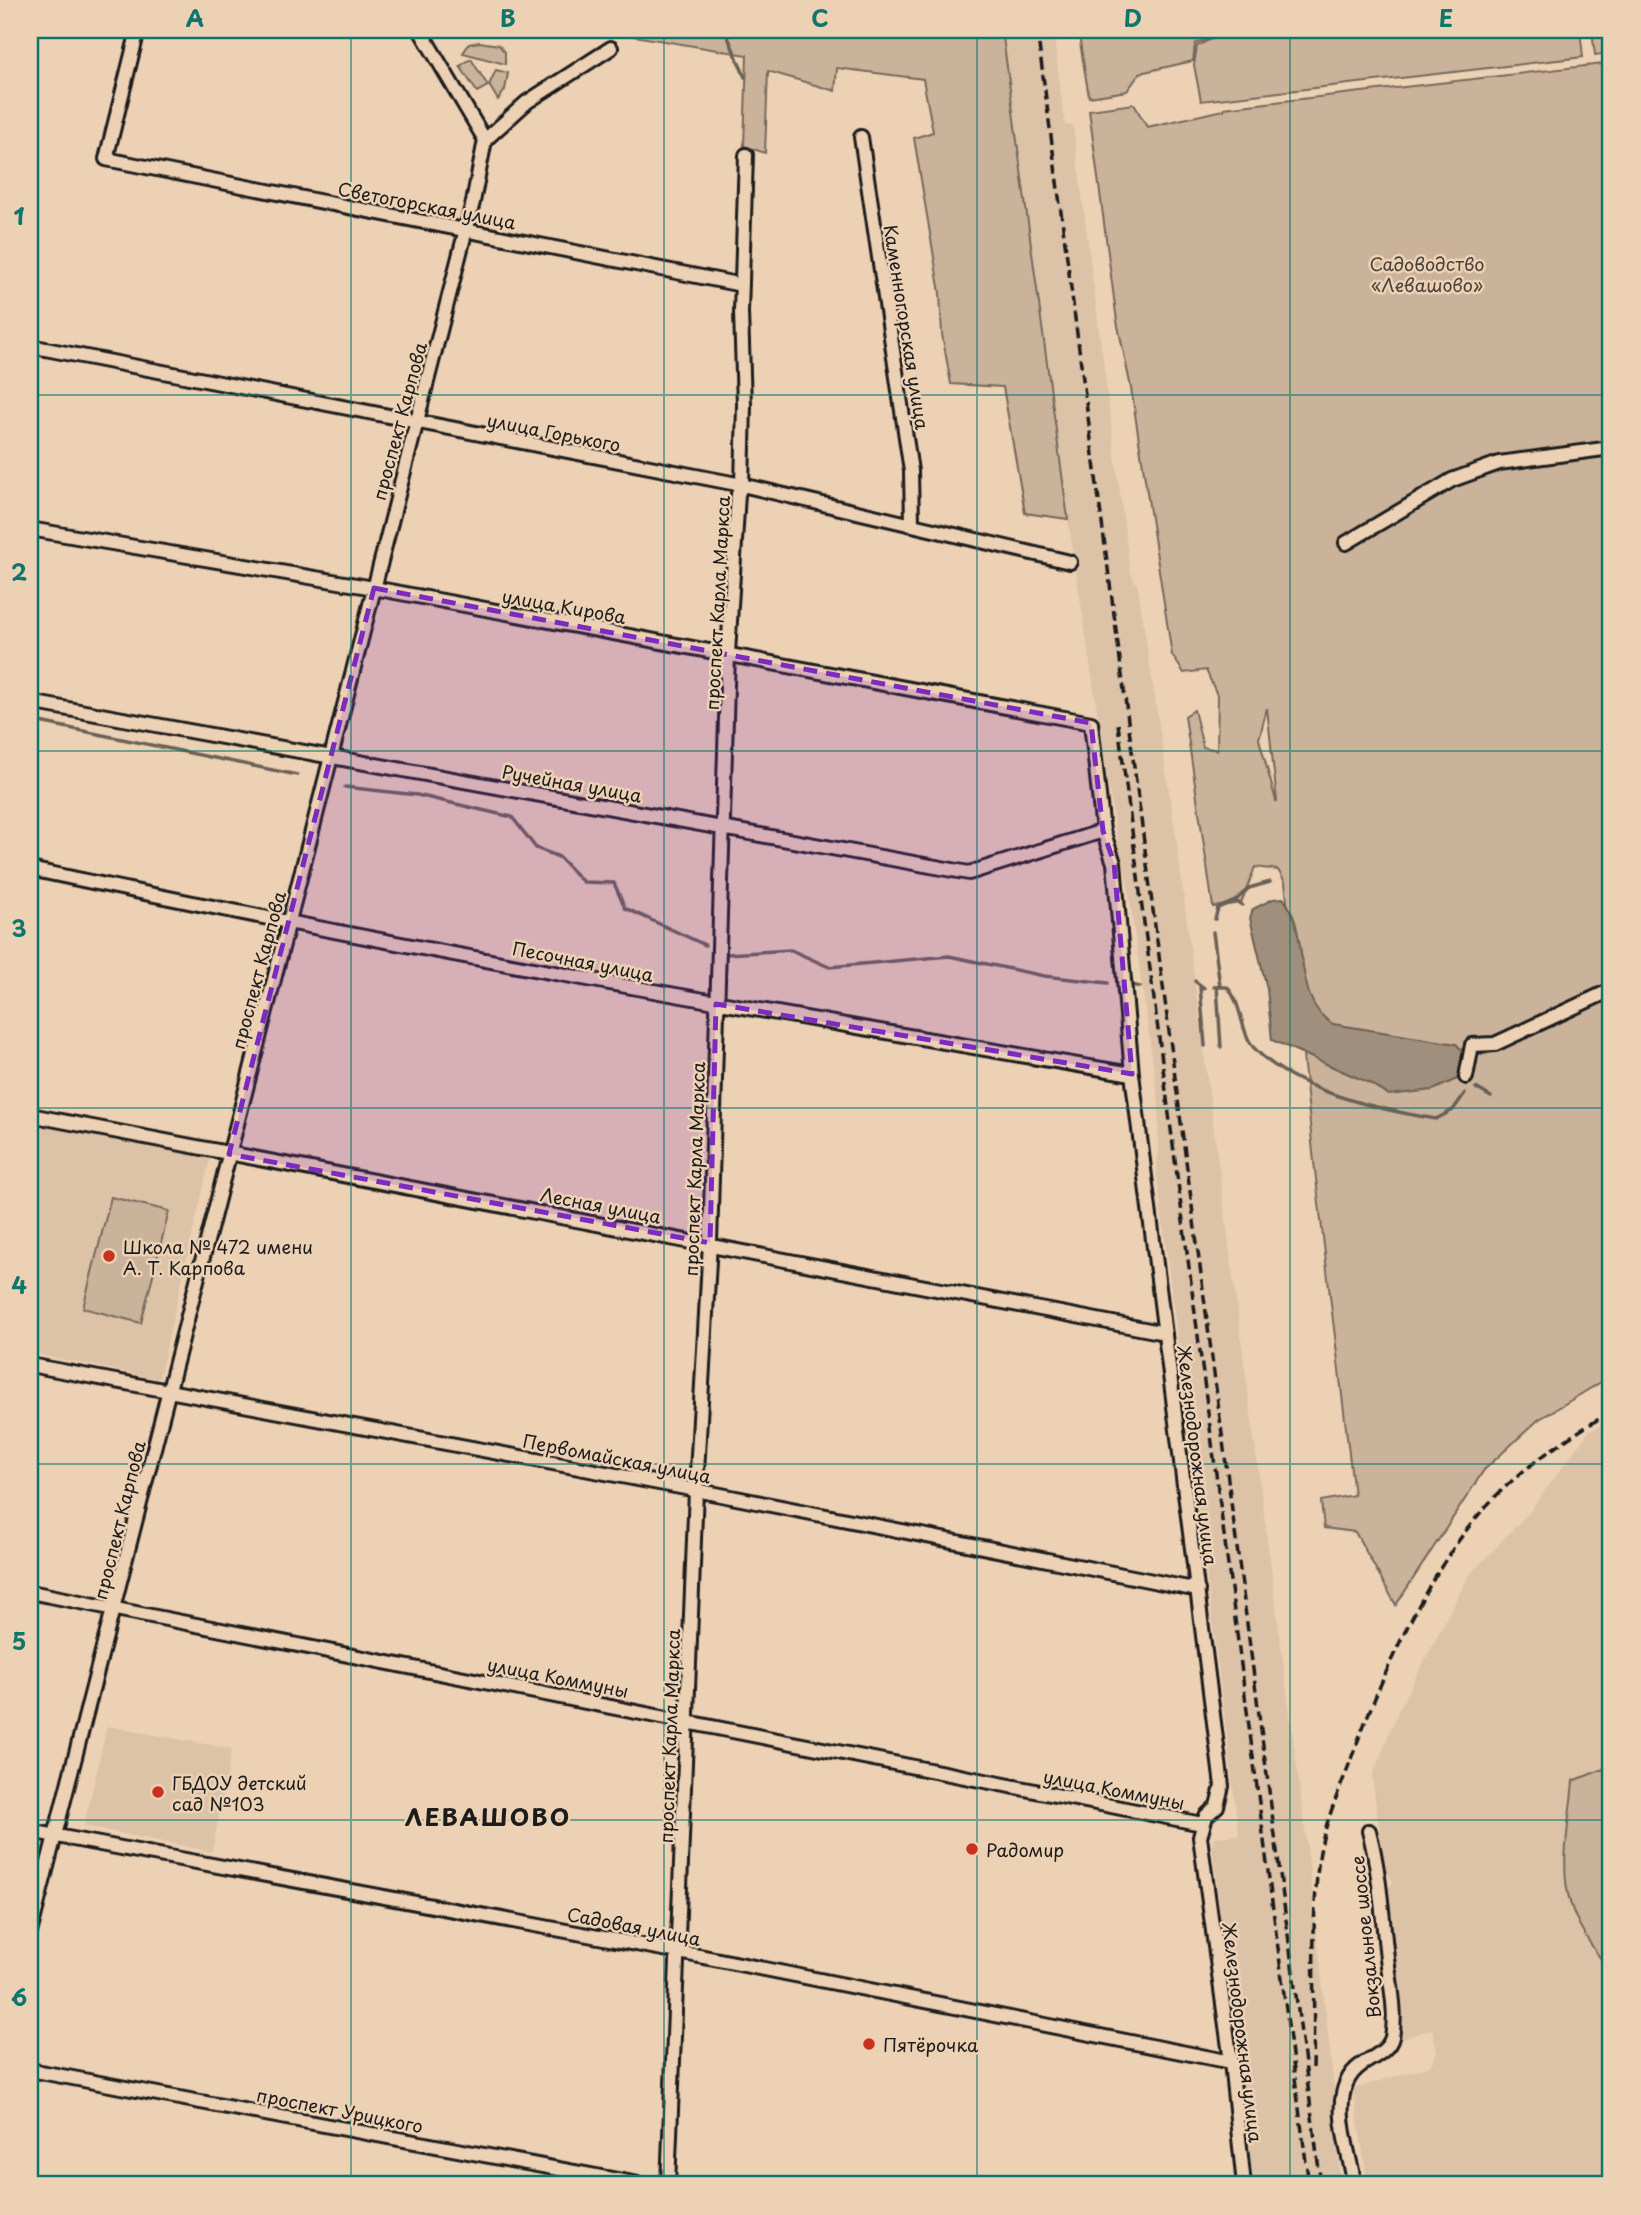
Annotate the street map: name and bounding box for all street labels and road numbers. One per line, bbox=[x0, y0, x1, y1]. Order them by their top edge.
street label: Светогорская улица bbox=[336, 175, 519, 236]
street label: Каменногорская улица bbox=[877, 223, 937, 432]
street label: проспект Карпова bbox=[365, 338, 433, 503]
street label: улица Горького bbox=[485, 406, 623, 458]
street label: проспект Карла Маркса bbox=[698, 494, 736, 711]
street label: улица Кирова bbox=[500, 582, 629, 630]
street label: Ручейная улица bbox=[500, 757, 645, 809]
street label: проспект Карпова bbox=[224, 887, 292, 1052]
street label: Песочная улица bbox=[510, 934, 657, 988]
street label: проспект Карла Маркса bbox=[677, 1060, 711, 1277]
street label: Лесная улица bbox=[538, 1180, 664, 1230]
street label: Железнодорожная улица bbox=[1171, 1343, 1225, 1568]
street label: Первомайская улица bbox=[521, 1427, 714, 1490]
street label: проспект Карпова bbox=[86, 1437, 152, 1602]
street label: проспект Карла Маркса bbox=[652, 1627, 686, 1844]
street label: улица Коммуны bbox=[485, 1650, 631, 1704]
street label: улица Коммуны bbox=[1041, 1762, 1187, 1816]
street label: Вокзальное шоссе bbox=[1343, 1854, 1387, 2020]
street label: Садовая улица bbox=[565, 1900, 704, 1952]
street label: Железнодорожная улица bbox=[1216, 1920, 1270, 2145]
street label: проспект Урицкого bbox=[254, 2081, 426, 2139]

